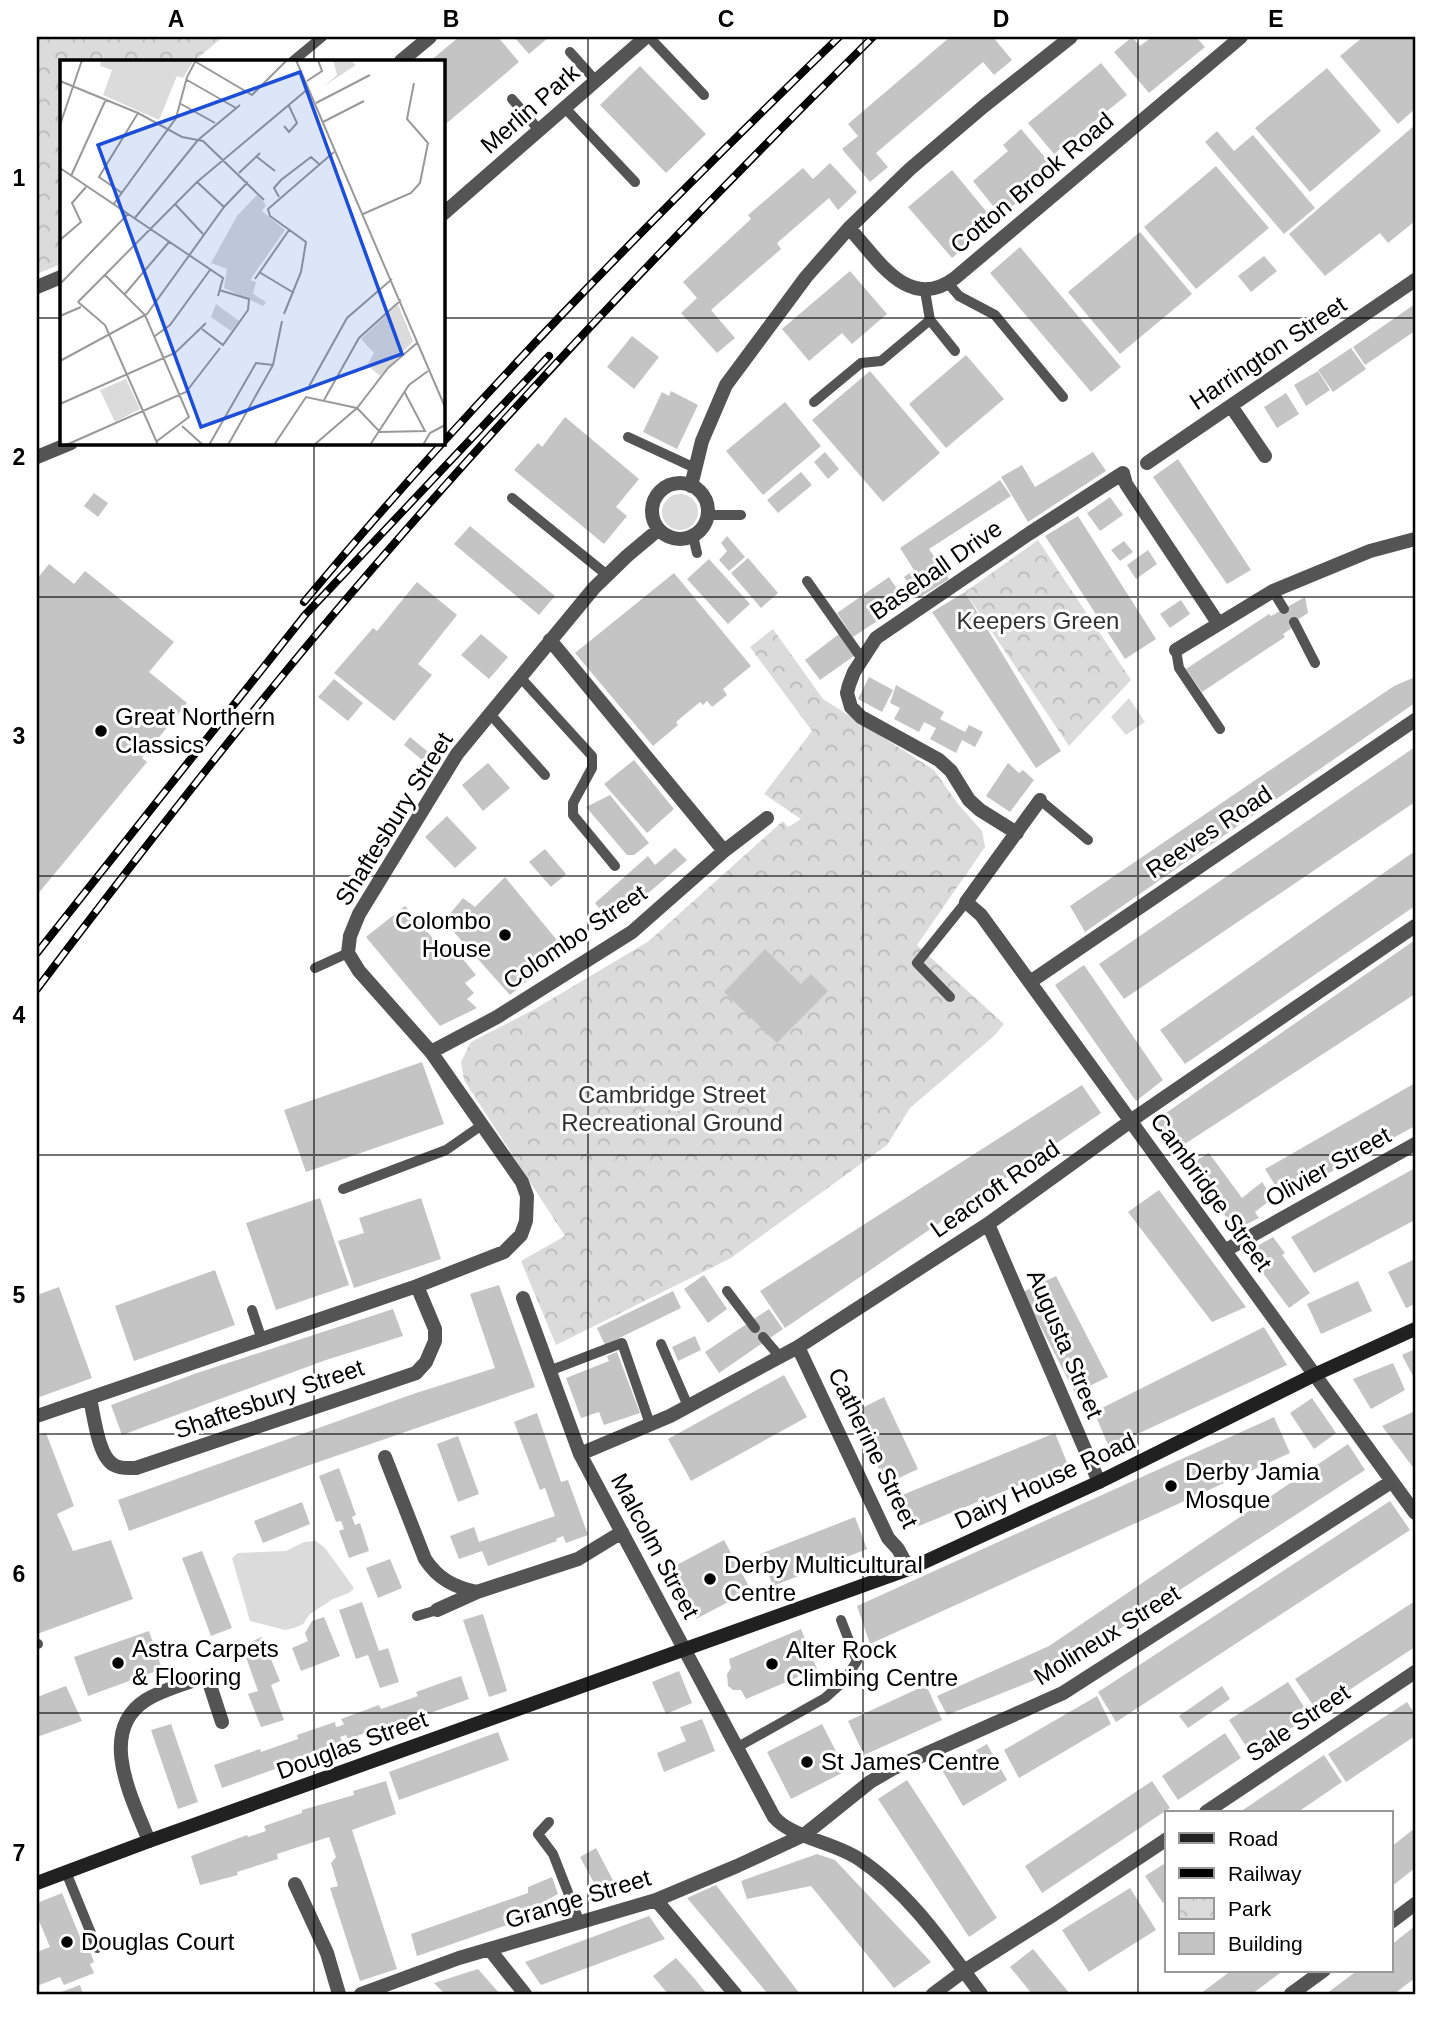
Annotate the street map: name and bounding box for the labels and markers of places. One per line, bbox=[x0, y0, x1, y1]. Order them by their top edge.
place label: Great Northern Classics bbox=[115, 703, 275, 758]
marker: Great Northern Classics bbox=[93, 723, 109, 739]
place label: Colombo House bbox=[395, 907, 491, 962]
marker: Colombo House bbox=[497, 927, 513, 943]
place label: Derby Jamia Mosque bbox=[1185, 1458, 1320, 1513]
marker: Derby Jamia Mosque bbox=[1163, 1478, 1179, 1494]
place label: Derby Multicultural Centre bbox=[724, 1551, 923, 1606]
marker: Derby Multicultural Centre bbox=[702, 1571, 718, 1587]
place label: Astra Carpets & Flooring bbox=[132, 1635, 279, 1690]
place label: Alter Rock Climbing Centre bbox=[786, 1636, 958, 1691]
marker: Astra Carpets & Flooring bbox=[110, 1655, 126, 1671]
marker: Alter Rock Climbing Centre bbox=[764, 1656, 780, 1672]
place label: St James Centre bbox=[821, 1748, 1000, 1775]
marker: St James Centre bbox=[799, 1754, 815, 1770]
place label: Douglas Court bbox=[81, 1928, 235, 1955]
marker: Douglas Court bbox=[59, 1934, 75, 1950]

